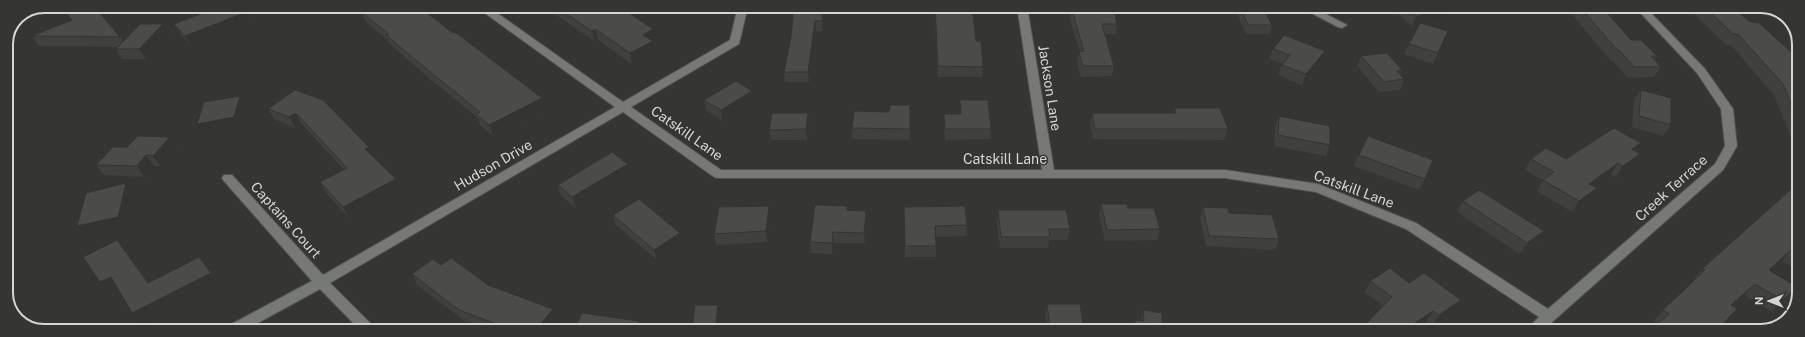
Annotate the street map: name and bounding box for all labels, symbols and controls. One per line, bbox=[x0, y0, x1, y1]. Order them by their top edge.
street label: Jackson Lane bbox=[1035, 44, 1065, 132]
street label: Catskill Lane bbox=[648, 102, 726, 164]
street label: Hudson Drive bbox=[451, 136, 535, 194]
street label: Catskill Lane bbox=[963, 151, 1047, 167]
street label: Creek Terrace bbox=[1632, 151, 1710, 225]
street label: Catskill Lane bbox=[1312, 167, 1396, 211]
street label: Captains Court bbox=[248, 179, 324, 261]
north arrow bbox=[1749, 281, 1789, 321]
text: N bbox=[1753, 297, 1765, 305]

